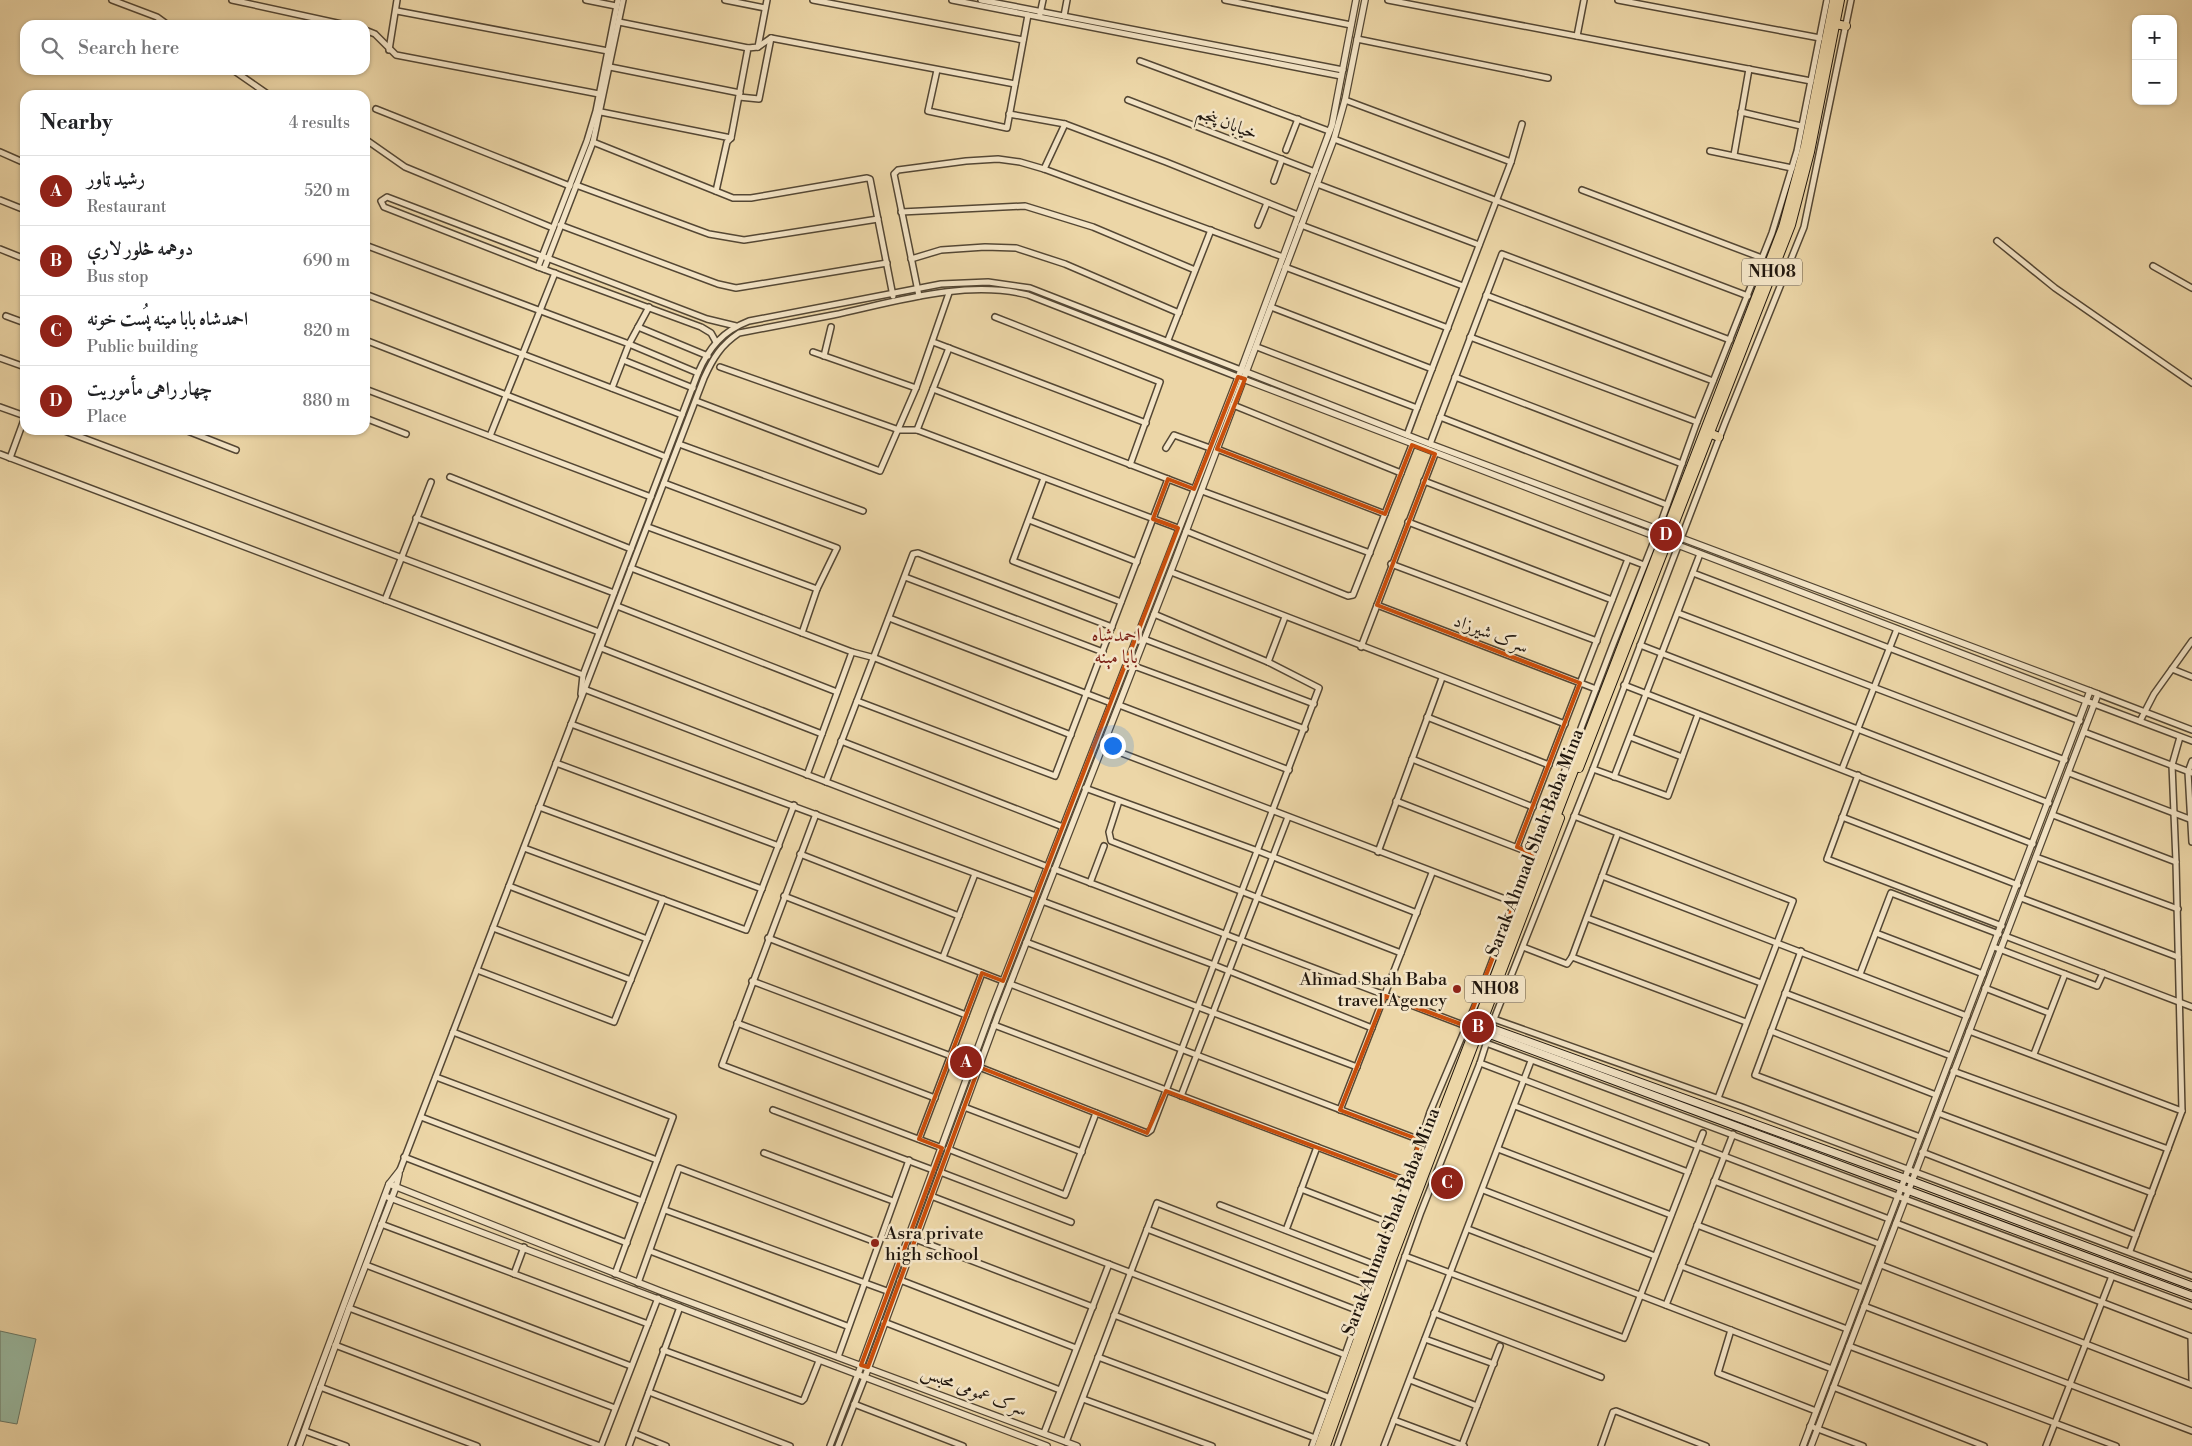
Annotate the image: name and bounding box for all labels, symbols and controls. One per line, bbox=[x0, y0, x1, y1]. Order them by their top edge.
map controls bbox=[2132, 15, 2177, 105]
button: + bbox=[2132, 15, 2177, 60]
search box bbox=[20, 20, 370, 75]
icon: search bbox=[38, 34, 66, 62]
text: Search here bbox=[78, 36, 179, 60]
button: − bbox=[2132, 60, 2177, 105]
street label: خیابان پنجم bbox=[1191, 101, 1261, 150]
text: Nearby bbox=[40, 110, 113, 136]
text: 4 results bbox=[289, 113, 350, 133]
text: رشید ټاور bbox=[87, 167, 145, 191]
text: A bbox=[50, 181, 62, 201]
text: 520 m bbox=[304, 181, 350, 201]
text: Restaurant bbox=[87, 197, 166, 217]
text: دوهمه څلور لارې bbox=[87, 237, 193, 261]
text: B bbox=[50, 251, 62, 271]
text: 690 m bbox=[303, 251, 350, 271]
road number: NH08 bbox=[1742, 258, 1802, 286]
text: Bus stop bbox=[87, 267, 149, 287]
text: احمدشاه بابا مینه پُست خونه bbox=[87, 307, 248, 331]
text: C bbox=[50, 321, 62, 341]
text: 820 m bbox=[303, 321, 350, 341]
text: Public building bbox=[87, 337, 198, 357]
text: چهار راهی مأموریت bbox=[87, 377, 212, 401]
text: D bbox=[50, 391, 62, 411]
text: 880 m bbox=[302, 391, 350, 411]
text: Place bbox=[87, 407, 127, 427]
pin: D bbox=[1650, 516, 1682, 554]
street label: سرک شیرزاد bbox=[1450, 609, 1532, 659]
district label: احمدشاه بابا مېنه bbox=[1091, 623, 1141, 670]
street label: Sarak Ahmad Shah Baba Mina bbox=[1481, 725, 1589, 960]
your location bbox=[1100, 733, 1126, 759]
place label: Ahmad Shah Baba travel Agency bbox=[1298, 968, 1448, 1012]
road number: NH08 bbox=[1465, 976, 1525, 1002]
marker: Ahmad Shah Baba travel Agency bbox=[1451, 983, 1463, 995]
pin: B bbox=[1462, 1008, 1494, 1046]
pin: A bbox=[950, 1043, 982, 1081]
street label: Sarak Ahmad Shah Baba Mina bbox=[1337, 1104, 1445, 1339]
pin: C bbox=[1431, 1164, 1463, 1202]
place label: Asra private high school bbox=[884, 1222, 984, 1266]
marker: Asra private high school bbox=[869, 1237, 881, 1249]
street label: سرک عمومی محبس bbox=[918, 1360, 1030, 1422]

